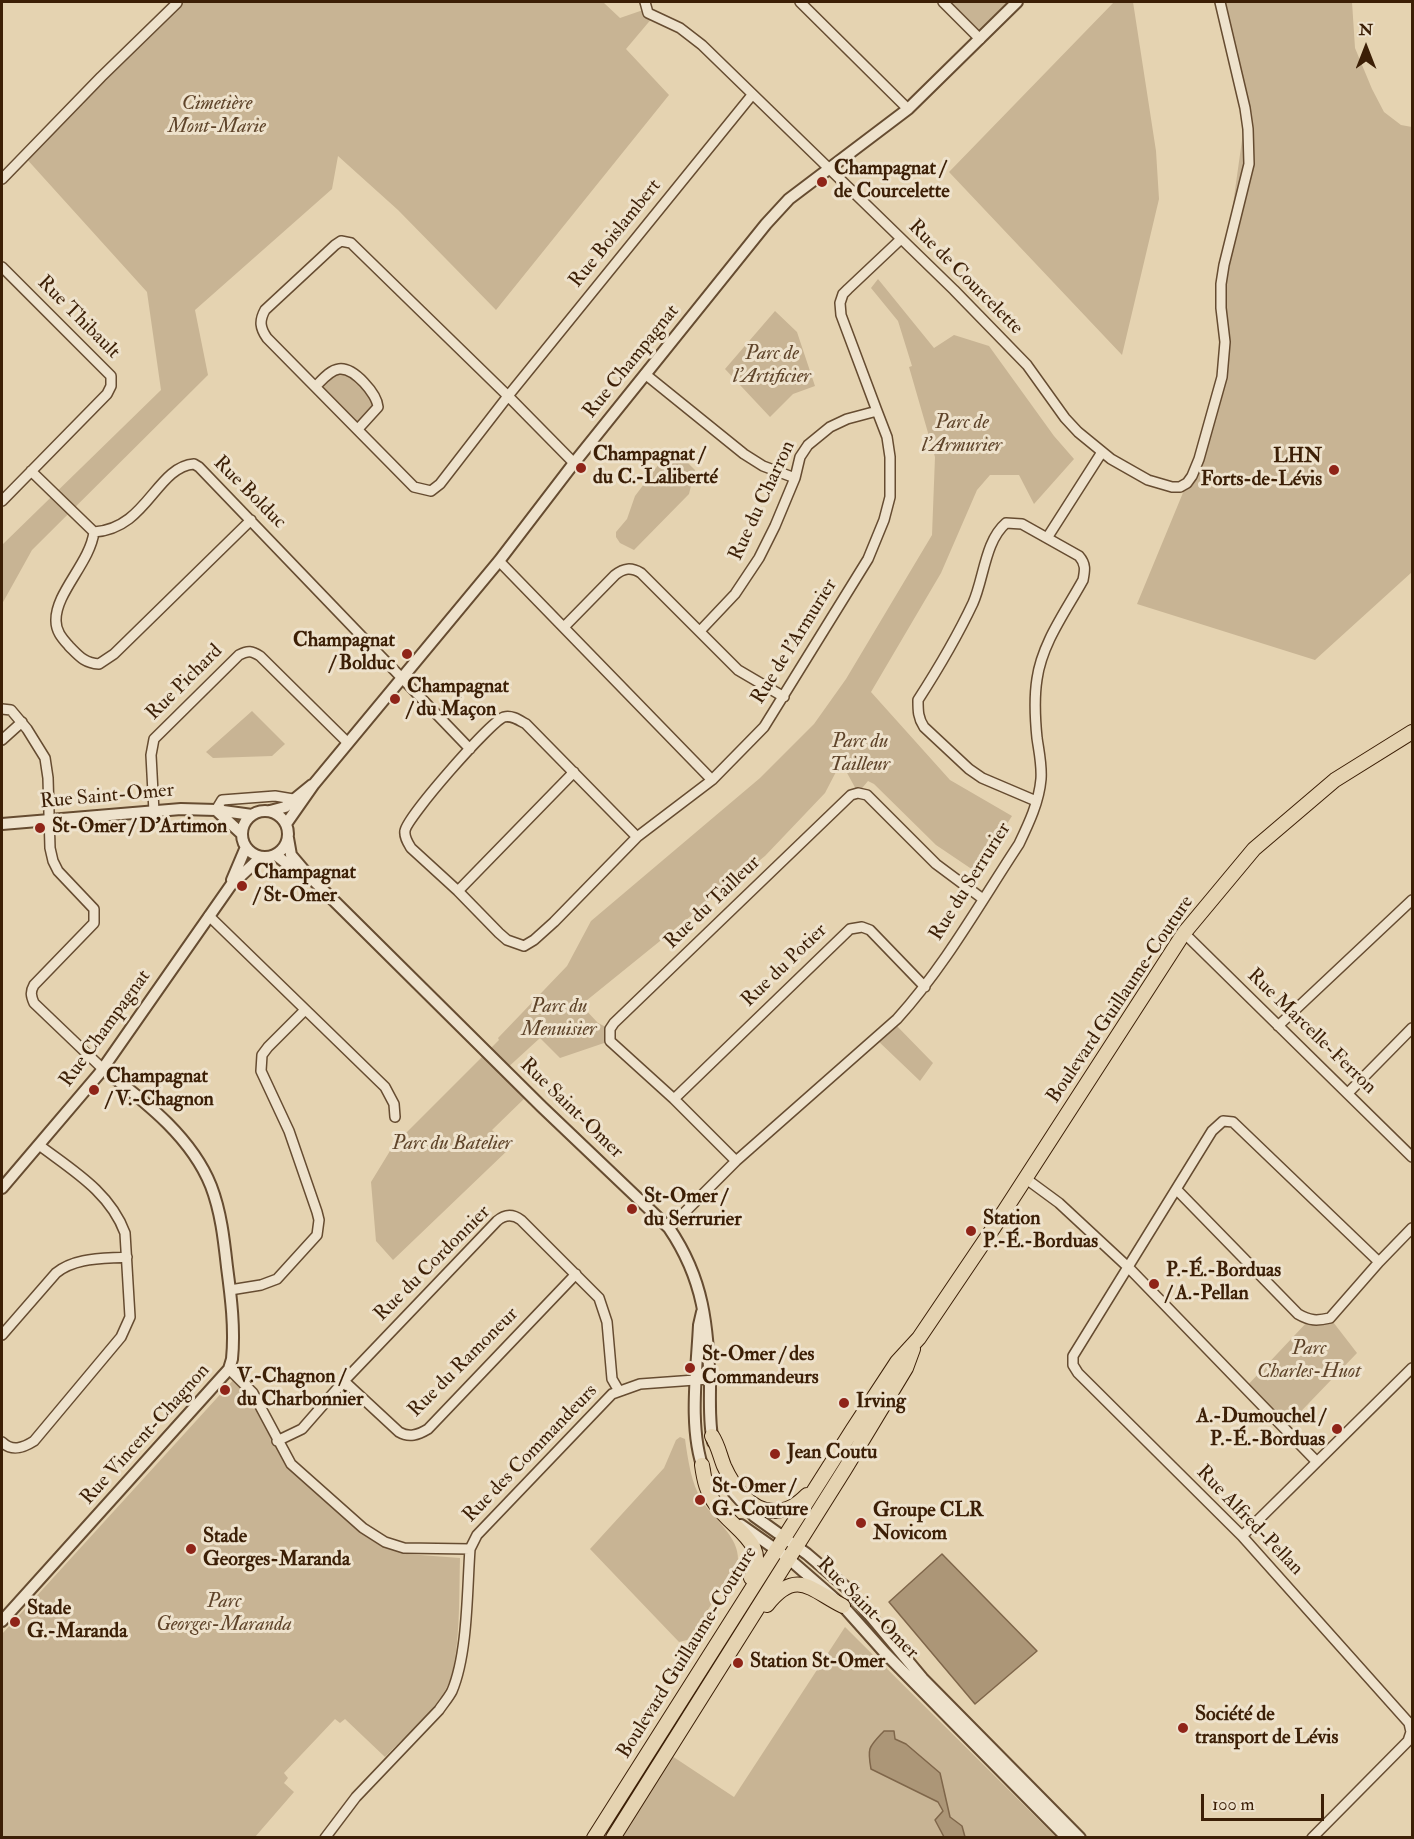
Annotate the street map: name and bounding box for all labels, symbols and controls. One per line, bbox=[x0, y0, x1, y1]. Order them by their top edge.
north arrow bbox=[1336, 18, 1396, 78]
text: N bbox=[1359, 20, 1373, 40]
park label: Cimetière Mont-Marie bbox=[168, 93, 266, 140]
place label: Champagnat / de Courcelette bbox=[834, 158, 950, 205]
street label: Rue Boislambert bbox=[565, 175, 667, 293]
marker: Champagnat / de Courcelette bbox=[815, 175, 829, 189]
street label: Rue de Courcelette bbox=[903, 216, 1027, 340]
street label: Rue Thibault bbox=[32, 272, 124, 364]
street label: Rue Champagnat bbox=[579, 300, 685, 424]
park label: Parc de l'Artificier bbox=[733, 343, 811, 390]
park label: Parc de l'Armurier bbox=[922, 412, 1002, 459]
street label: Rue du Charron bbox=[725, 437, 801, 565]
place label: Champagnat / du C.-Laliberté bbox=[593, 444, 718, 491]
place label: LHN Forts-de-Lévis bbox=[1201, 446, 1322, 493]
street label: Rue Bolduc bbox=[208, 452, 290, 534]
marker: Champagnat / du C.-Laliberté bbox=[574, 461, 588, 475]
marker: LHN Forts-de-Lévis bbox=[1327, 463, 1341, 477]
street label: Rue de l'Armurier bbox=[747, 575, 843, 709]
place label: Champagnat / Bolduc bbox=[293, 630, 395, 677]
street label: Rue Pichard bbox=[142, 640, 228, 726]
marker: Champagnat / Bolduc bbox=[400, 647, 414, 661]
place label: Champagnat / du Maçon bbox=[407, 676, 509, 723]
marker: Champagnat / du Maçon bbox=[388, 692, 402, 706]
park label: Parc du Tailleur bbox=[830, 731, 890, 778]
street label: Rue Saint-Omer bbox=[39, 779, 175, 815]
place label: St-Omer / D'Artimon bbox=[52, 816, 227, 840]
street label: Rue du Serrurier bbox=[925, 819, 1017, 945]
marker: St-Omer / D'Artimon bbox=[33, 821, 47, 835]
street label: Rue du Tailleur bbox=[660, 851, 766, 955]
place label: Champagnat / St-Omer bbox=[254, 862, 356, 909]
marker: Champagnat / St-Omer bbox=[235, 879, 249, 893]
street label: Boulevard Guillaume-Couture bbox=[1042, 892, 1200, 1108]
street label: Rue du Potier bbox=[737, 919, 833, 1013]
street label: Rue Marcelle-Ferron bbox=[1241, 964, 1381, 1100]
street label: Rue Champagnat bbox=[55, 966, 157, 1092]
park label: Parc du Menuisier bbox=[521, 996, 597, 1043]
street label: Rue Saint-Omer bbox=[514, 1054, 628, 1164]
place label: Champagnat / V.-Chagnon bbox=[106, 1066, 214, 1113]
marker: Champagnat / V.-Chagnon bbox=[87, 1083, 101, 1097]
park label: Parc du Batelier bbox=[392, 1133, 512, 1157]
place label: St-Omer / du Serrurier bbox=[644, 1186, 742, 1233]
street label: Rue du Cordonnier bbox=[370, 1201, 496, 1327]
marker: St-Omer / du Serrurier bbox=[625, 1202, 639, 1216]
place label: Station P.-É.-Borduas bbox=[983, 1208, 1098, 1255]
marker: Station P.-É.-Borduas bbox=[964, 1224, 978, 1238]
place label: P.-É.-Borduas / A.-Pellan bbox=[1166, 1260, 1281, 1307]
marker: P.-É.-Borduas / A.-Pellan bbox=[1147, 1277, 1161, 1291]
street label: Rue du Ramoneur bbox=[404, 1303, 524, 1423]
park label: Parc Charles-Huot bbox=[1257, 1338, 1361, 1385]
place label: St-Omer / des Commandeurs bbox=[702, 1344, 819, 1391]
street label: Rue Vincent-Chagnon bbox=[76, 1359, 216, 1511]
marker: St-Omer / des Commandeurs bbox=[683, 1361, 697, 1375]
place label: V.-Chagnon / du Charbonnier bbox=[237, 1366, 363, 1413]
street label: Rue des Commandeurs bbox=[459, 1380, 603, 1528]
marker: V.-Chagnon / du Charbonnier bbox=[218, 1383, 232, 1397]
place label: Irving bbox=[856, 1391, 906, 1415]
marker: Irving bbox=[837, 1396, 851, 1410]
place label: A.-Dumouchel / P.-É.-Borduas bbox=[1196, 1406, 1325, 1453]
marker: A.-Dumouchel / P.-É.-Borduas bbox=[1330, 1422, 1344, 1436]
place label: Jean Coutu bbox=[787, 1442, 877, 1466]
marker: Jean Coutu bbox=[768, 1447, 782, 1461]
street label: Rue Alfred-Pellan bbox=[1190, 1461, 1308, 1581]
place label: St-Omer / G.-Couture bbox=[712, 1476, 808, 1523]
marker: St-Omer / G.-Couture bbox=[693, 1493, 707, 1507]
place label: Groupe CLR Novicom bbox=[873, 1500, 983, 1547]
marker: Groupe CLR Novicom bbox=[854, 1516, 868, 1530]
place label: Stade Georges-Maranda bbox=[203, 1526, 350, 1573]
marker: Stade Georges-Maranda bbox=[184, 1542, 198, 1556]
street label: Boulevard Guillaume-Couture bbox=[613, 1543, 763, 1763]
street label: Rue Saint-Omer bbox=[811, 1553, 923, 1665]
park label: Parc Georges-Maranda bbox=[156, 1591, 292, 1638]
place label: Stade G.-Maranda bbox=[27, 1598, 127, 1645]
marker: Stade G.-Maranda bbox=[8, 1615, 22, 1629]
place label: Station St-Omer bbox=[750, 1651, 885, 1675]
marker: Station St-Omer bbox=[731, 1656, 745, 1670]
place label: Société de transport de Lévis bbox=[1195, 1704, 1338, 1751]
marker: Société de transport de Lévis bbox=[1176, 1721, 1190, 1735]
scale bar bbox=[1204, 1782, 1327, 1820]
text: 100 m bbox=[1212, 1793, 1255, 1816]

